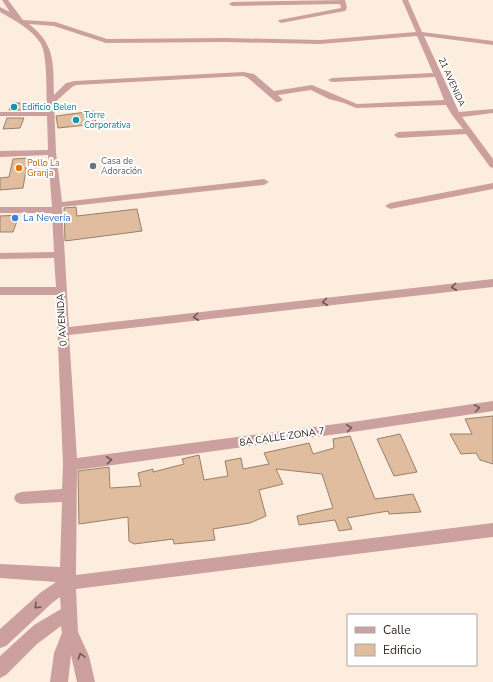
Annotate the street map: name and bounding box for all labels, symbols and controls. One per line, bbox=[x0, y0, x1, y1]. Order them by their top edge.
street label: 21 AVENIDA bbox=[436, 55, 468, 109]
place label: Edificio Belen bbox=[22, 101, 77, 113]
marker: Edificio Belen bbox=[9, 102, 19, 112]
place label: Torre Corporativa bbox=[84, 109, 131, 131]
marker: Torre Corporativa bbox=[71, 115, 81, 125]
place label: Casa de Adoración bbox=[101, 155, 142, 177]
place label: Pollo La Granja bbox=[27, 157, 60, 179]
marker: Casa de Adoración bbox=[88, 161, 98, 171]
marker: Pollo La Granja bbox=[14, 163, 24, 173]
place label: La Nevería bbox=[23, 211, 71, 225]
marker: La Nevería bbox=[10, 213, 20, 223]
one-way arrow bbox=[451, 282, 457, 291]
street label: 0 AVENIDA bbox=[53, 293, 71, 347]
one-way arrow bbox=[322, 297, 328, 306]
one-way arrow bbox=[193, 312, 199, 321]
one-way arrow bbox=[474, 404, 480, 413]
street label: 8A CALLE ZONA 7 bbox=[239, 424, 325, 450]
one-way arrow bbox=[346, 424, 352, 433]
one-way arrow bbox=[106, 456, 112, 465]
one-way arrow bbox=[34, 601, 42, 609]
legend bbox=[347, 614, 477, 666]
text: Calle bbox=[383, 622, 411, 638]
text: Edificio bbox=[383, 642, 422, 658]
one-way arrow bbox=[77, 653, 86, 660]

